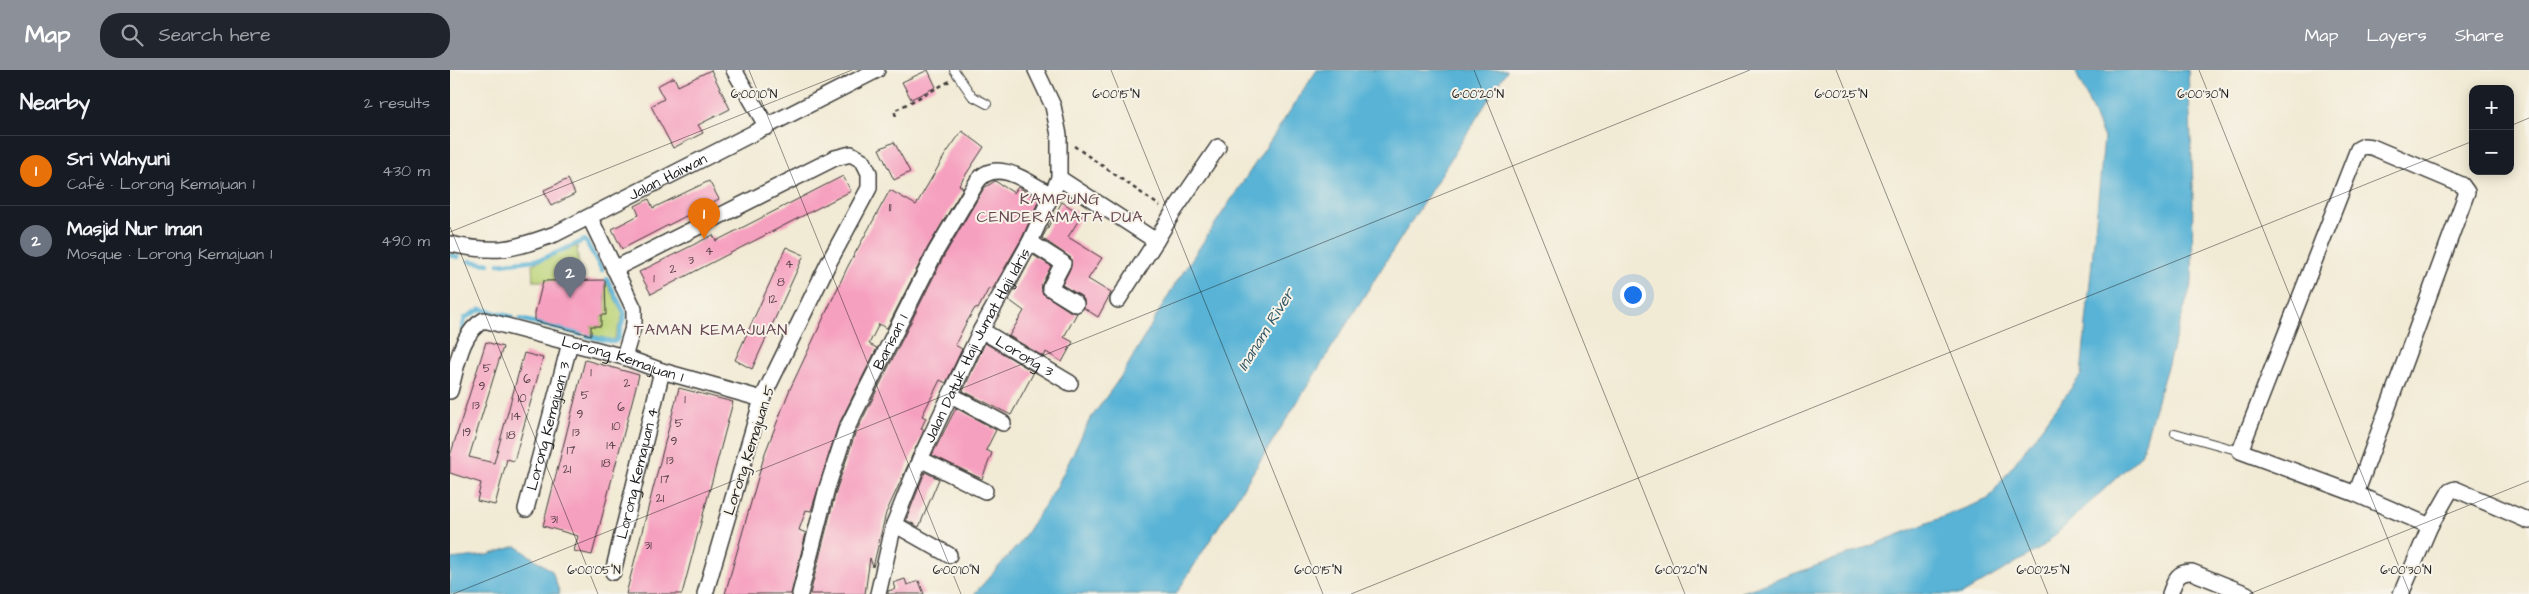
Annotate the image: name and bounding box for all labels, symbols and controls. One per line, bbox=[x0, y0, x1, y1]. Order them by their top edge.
search box bbox=[100, 13, 450, 58]
text: Map bbox=[25, 18, 70, 52]
icon: search bbox=[118, 21, 146, 49]
text: Search here bbox=[158, 22, 271, 49]
text: Map bbox=[2304, 23, 2338, 48]
text: Layers bbox=[2366, 23, 2427, 48]
text: Share bbox=[2455, 23, 2504, 48]
map controls bbox=[2469, 85, 2514, 175]
button: + bbox=[2469, 85, 2514, 130]
text: 6°00'10"N bbox=[731, 86, 778, 103]
text: 6°00'15"N bbox=[1092, 86, 1140, 103]
text: 6°00'20"N bbox=[1452, 86, 1504, 103]
text: 6°00'25"N bbox=[1815, 86, 1868, 103]
text: 6°00'30"N bbox=[2177, 86, 2229, 103]
text: Nearby bbox=[20, 88, 90, 117]
text: 2 results bbox=[364, 92, 430, 114]
button: − bbox=[2469, 130, 2514, 175]
text: Sri Wahyuni bbox=[67, 146, 170, 173]
street label: Jalan Haiwan bbox=[625, 148, 711, 206]
text: 1 bbox=[35, 160, 37, 182]
text: 430 m bbox=[382, 160, 430, 182]
text: Café · Lorong Kemajuan 1 bbox=[67, 173, 255, 195]
district label: KAMPUNG CENDERAMATA DUA bbox=[976, 188, 1144, 228]
pin: 1 bbox=[688, 198, 720, 239]
house number: 11 bbox=[888, 199, 892, 216]
text: Masjid Nur Iman bbox=[67, 216, 202, 243]
text: 2 bbox=[31, 230, 41, 252]
text: 490 m bbox=[381, 230, 430, 252]
text: Mosque · Lorong Kemajuan 1 bbox=[67, 243, 272, 265]
house number: 4 bbox=[705, 243, 713, 260]
street label: Jalan Datuk Haji Jumat Haji Idris bbox=[919, 244, 1036, 446]
house number: 3 bbox=[688, 252, 694, 269]
house number: 4 bbox=[785, 256, 793, 273]
pin: 2 bbox=[554, 257, 586, 298]
house number: 2 bbox=[670, 261, 677, 278]
house number: 1 bbox=[653, 270, 655, 287]
house number: 8 bbox=[777, 274, 785, 291]
water label: Inanam River bbox=[1232, 282, 1301, 375]
your location bbox=[1620, 282, 1646, 308]
house number: 12 bbox=[769, 291, 777, 308]
street label: Barisan 1 bbox=[868, 311, 914, 373]
district label: TAMAN KEMAJUAN bbox=[634, 319, 788, 341]
street label: Lorong 3 bbox=[992, 331, 1058, 382]
street label: Lorong Kemajuan 1 bbox=[560, 333, 686, 385]
street label: Lorong Kemajuan 3 bbox=[521, 359, 576, 493]
house number: 5 bbox=[483, 360, 492, 377]
house number: 1 bbox=[590, 365, 592, 379]
house number: 6 bbox=[523, 371, 531, 388]
house number: 2 bbox=[624, 375, 631, 392]
house number: 9 bbox=[479, 378, 486, 395]
street label: Lorong Kemajuan 5 bbox=[719, 382, 781, 518]
house number: 5 bbox=[581, 387, 590, 404]
house number: 10 bbox=[517, 390, 527, 407]
house number: 1 bbox=[684, 391, 686, 408]
house number: 13 bbox=[472, 397, 480, 414]
house number: 6 bbox=[617, 399, 625, 416]
street label: Lorong Kemajuan 4 bbox=[611, 405, 664, 541]
house number: 9 bbox=[577, 406, 584, 423]
house number: 14 bbox=[511, 408, 521, 425]
house number: 5 bbox=[675, 415, 684, 432]
house number: 10 bbox=[611, 418, 621, 435]
house number: 19 bbox=[463, 424, 471, 441]
house number: 13 bbox=[572, 424, 580, 441]
house number: 18 bbox=[506, 427, 516, 444]
house number: 9 bbox=[671, 433, 678, 450]
house number: 14 bbox=[606, 437, 616, 454]
house number: 17 bbox=[567, 442, 576, 459]
house number: 13 bbox=[666, 452, 674, 469]
house number: 18 bbox=[601, 455, 611, 472]
house number: 21 bbox=[563, 461, 572, 478]
house number: 17 bbox=[661, 471, 670, 488]
house number: 21 bbox=[656, 490, 665, 507]
house number: 31 bbox=[550, 511, 558, 528]
house number: 31 bbox=[644, 537, 652, 554]
text: 6°00'05"N bbox=[567, 562, 621, 579]
text: 6°00'10"N bbox=[933, 562, 980, 579]
text: 6°00'15"N bbox=[1294, 562, 1342, 579]
text: 6°00'20"N bbox=[1655, 562, 1707, 579]
text: 6°00'25"N bbox=[2017, 562, 2070, 579]
text: 6°00'30"N bbox=[2380, 562, 2432, 579]

